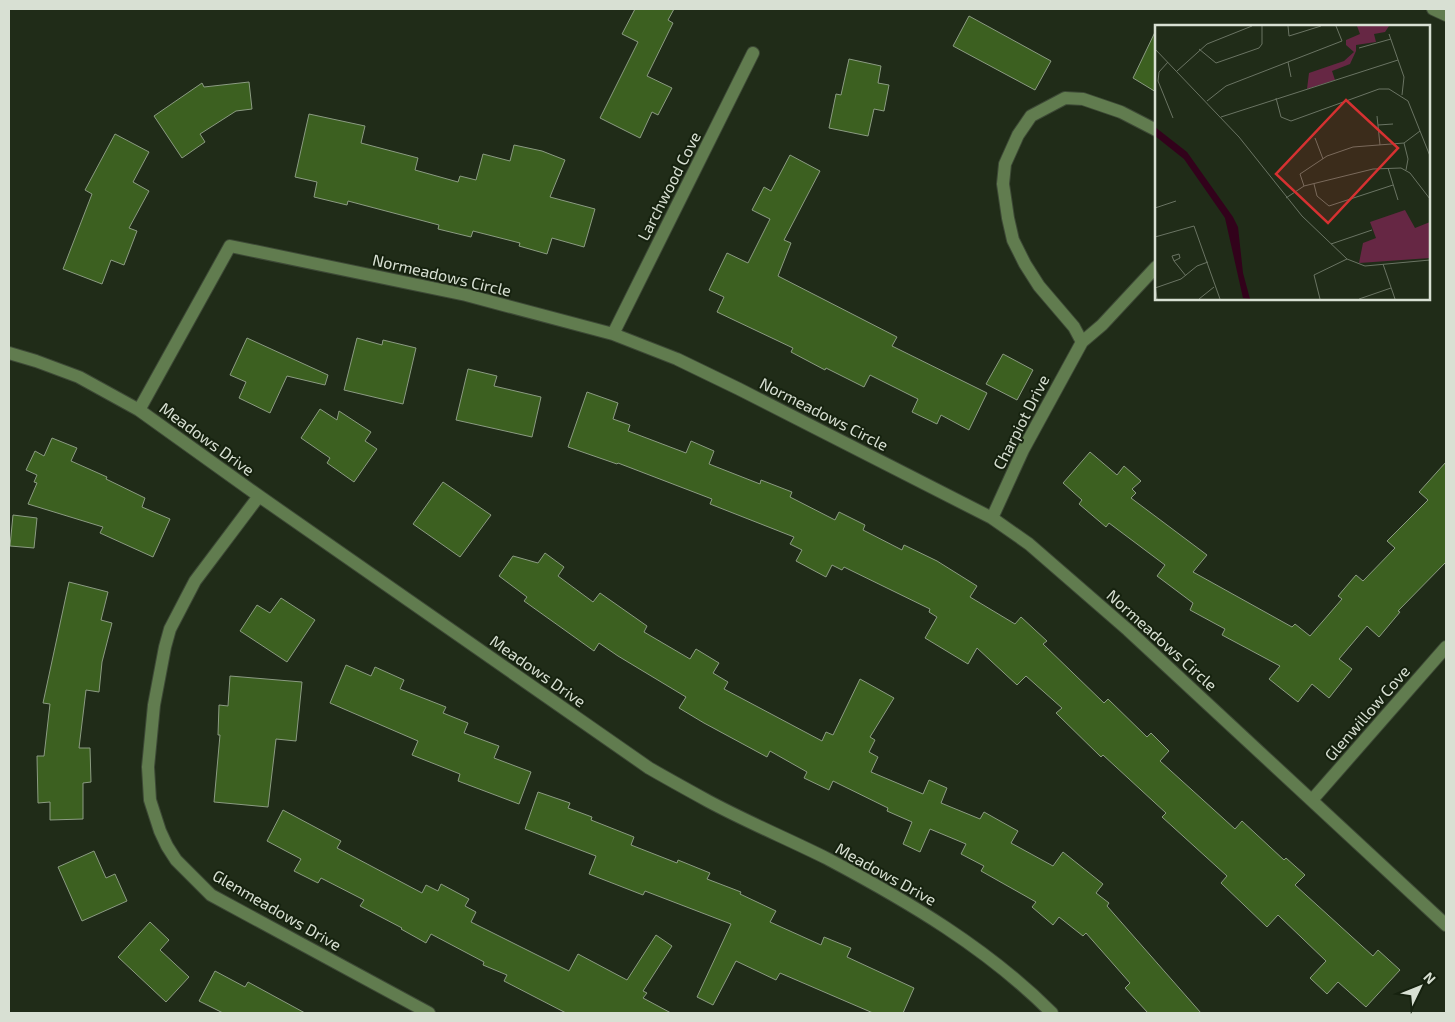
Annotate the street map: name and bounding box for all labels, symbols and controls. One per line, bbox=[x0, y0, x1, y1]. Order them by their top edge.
inset map bbox=[1155, 25, 1430, 300]
street label: Larchwood Cove bbox=[633, 128, 704, 243]
street label: Normeadows Circle bbox=[371, 249, 513, 300]
street label: Charpiot Drive bbox=[989, 371, 1053, 472]
street label: Normeadows Circle bbox=[757, 373, 892, 454]
street label: Meadows Drive bbox=[156, 398, 258, 479]
street label: Normeadows Circle bbox=[1103, 585, 1221, 694]
street label: Meadows Drive bbox=[487, 631, 590, 711]
street label: Glenwillow Cove bbox=[1320, 661, 1413, 764]
street label: Meadows Drive bbox=[832, 838, 940, 909]
street label: Glenmeadows Drive bbox=[210, 865, 345, 954]
north arrow bbox=[1395, 962, 1445, 1012]
text: N bbox=[1420, 968, 1440, 987]

